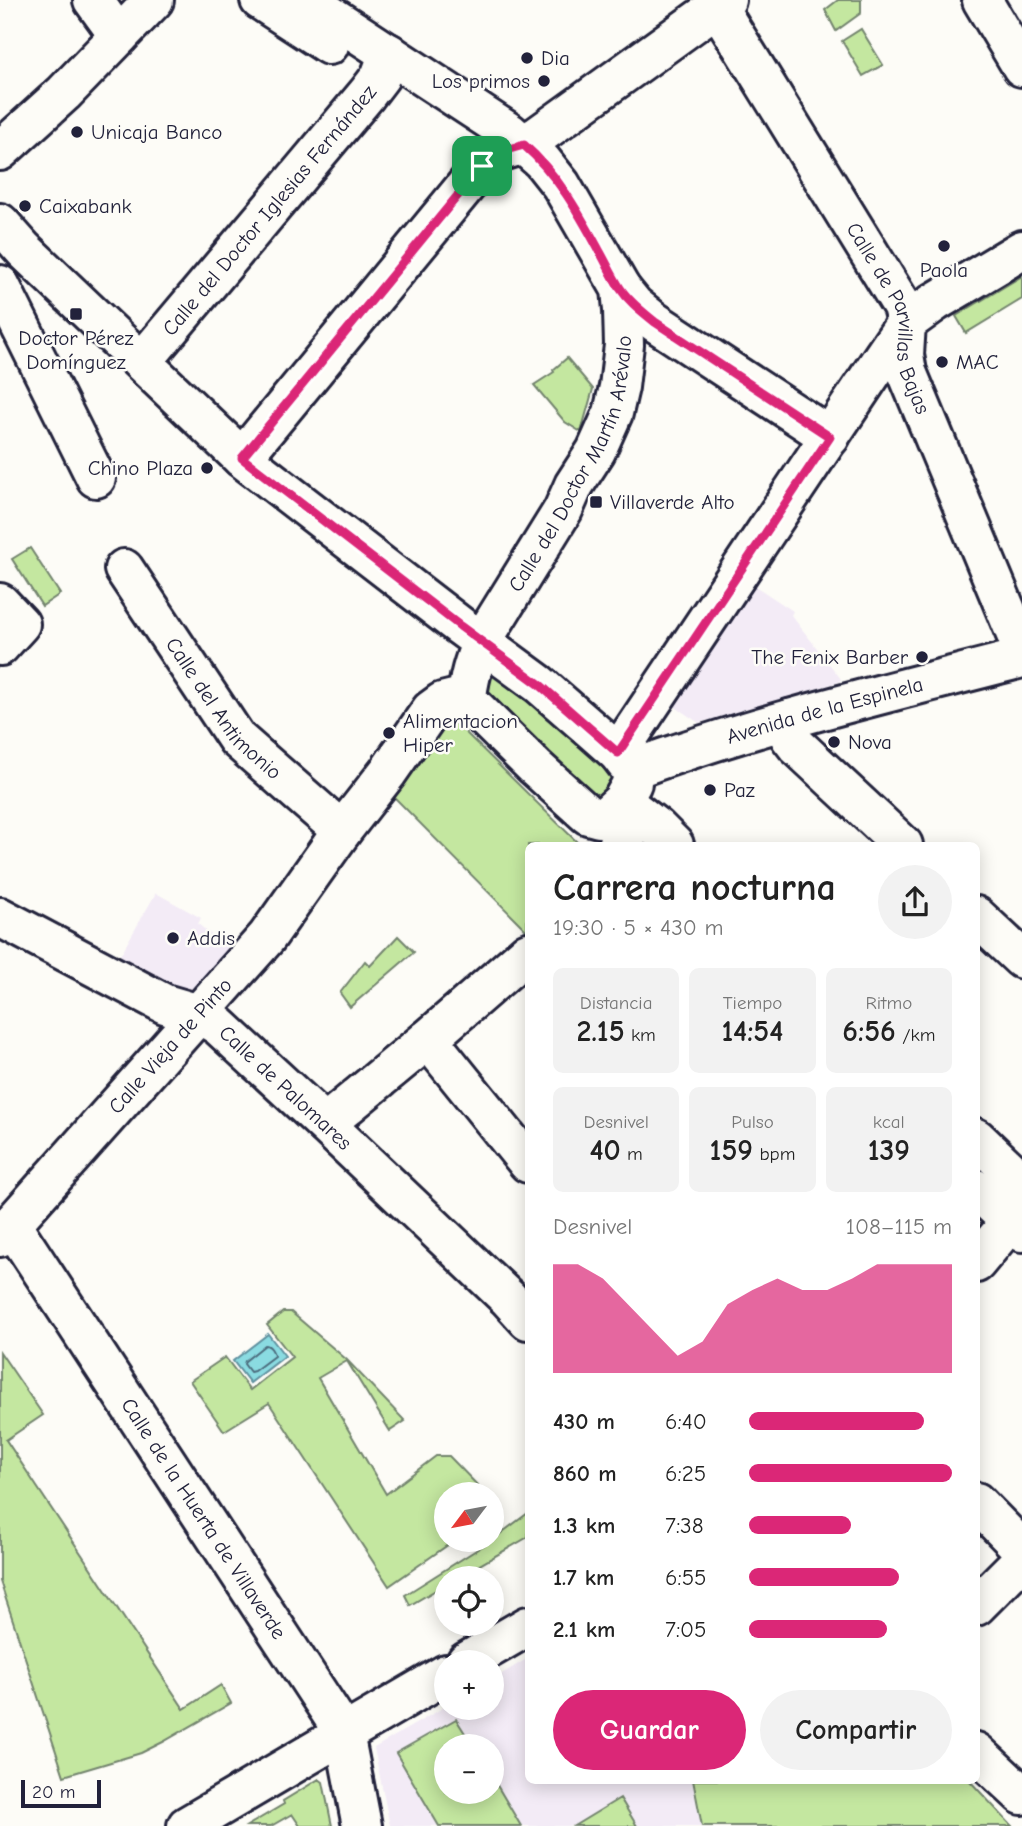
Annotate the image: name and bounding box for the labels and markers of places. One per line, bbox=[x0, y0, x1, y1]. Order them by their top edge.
place label: Dia bbox=[541, 46, 570, 70]
marker: Dia bbox=[519, 50, 535, 66]
place label: Los primos bbox=[432, 69, 530, 93]
marker: Los primos bbox=[536, 73, 552, 89]
place label: Unicaja Banco bbox=[91, 120, 222, 144]
marker: Unicaja Banco bbox=[69, 124, 85, 140]
pin bbox=[452, 136, 512, 196]
place label: Caixabank bbox=[39, 194, 132, 218]
marker: Caixabank bbox=[17, 198, 33, 214]
marker: Paola bbox=[936, 238, 952, 254]
place label: Paola bbox=[920, 258, 968, 282]
marker: Doctor Pérez Domínguez bbox=[68, 306, 84, 322]
place label: Doctor Pérez Domínguez bbox=[18, 326, 134, 374]
place label: MAC bbox=[956, 350, 999, 374]
marker: MAC bbox=[934, 354, 950, 370]
place label: Chino Plaza bbox=[88, 456, 193, 480]
marker: Chino Plaza bbox=[199, 460, 215, 476]
place label: Villaverde Alto bbox=[610, 490, 735, 514]
marker: Villaverde Alto bbox=[588, 494, 604, 510]
place label: The Fenix Barber bbox=[751, 645, 909, 669]
marker: The Fenix Barber bbox=[914, 649, 930, 665]
place label: Alimentacion Hiper bbox=[403, 709, 518, 757]
marker: Alimentacion Hiper bbox=[381, 725, 397, 741]
place label: Nova bbox=[848, 730, 892, 754]
marker: Nova bbox=[826, 734, 842, 750]
place label: Paz bbox=[724, 778, 755, 802]
marker: Paz bbox=[702, 782, 718, 798]
place label: Addis bbox=[187, 926, 235, 950]
marker: Addis bbox=[165, 930, 181, 946]

